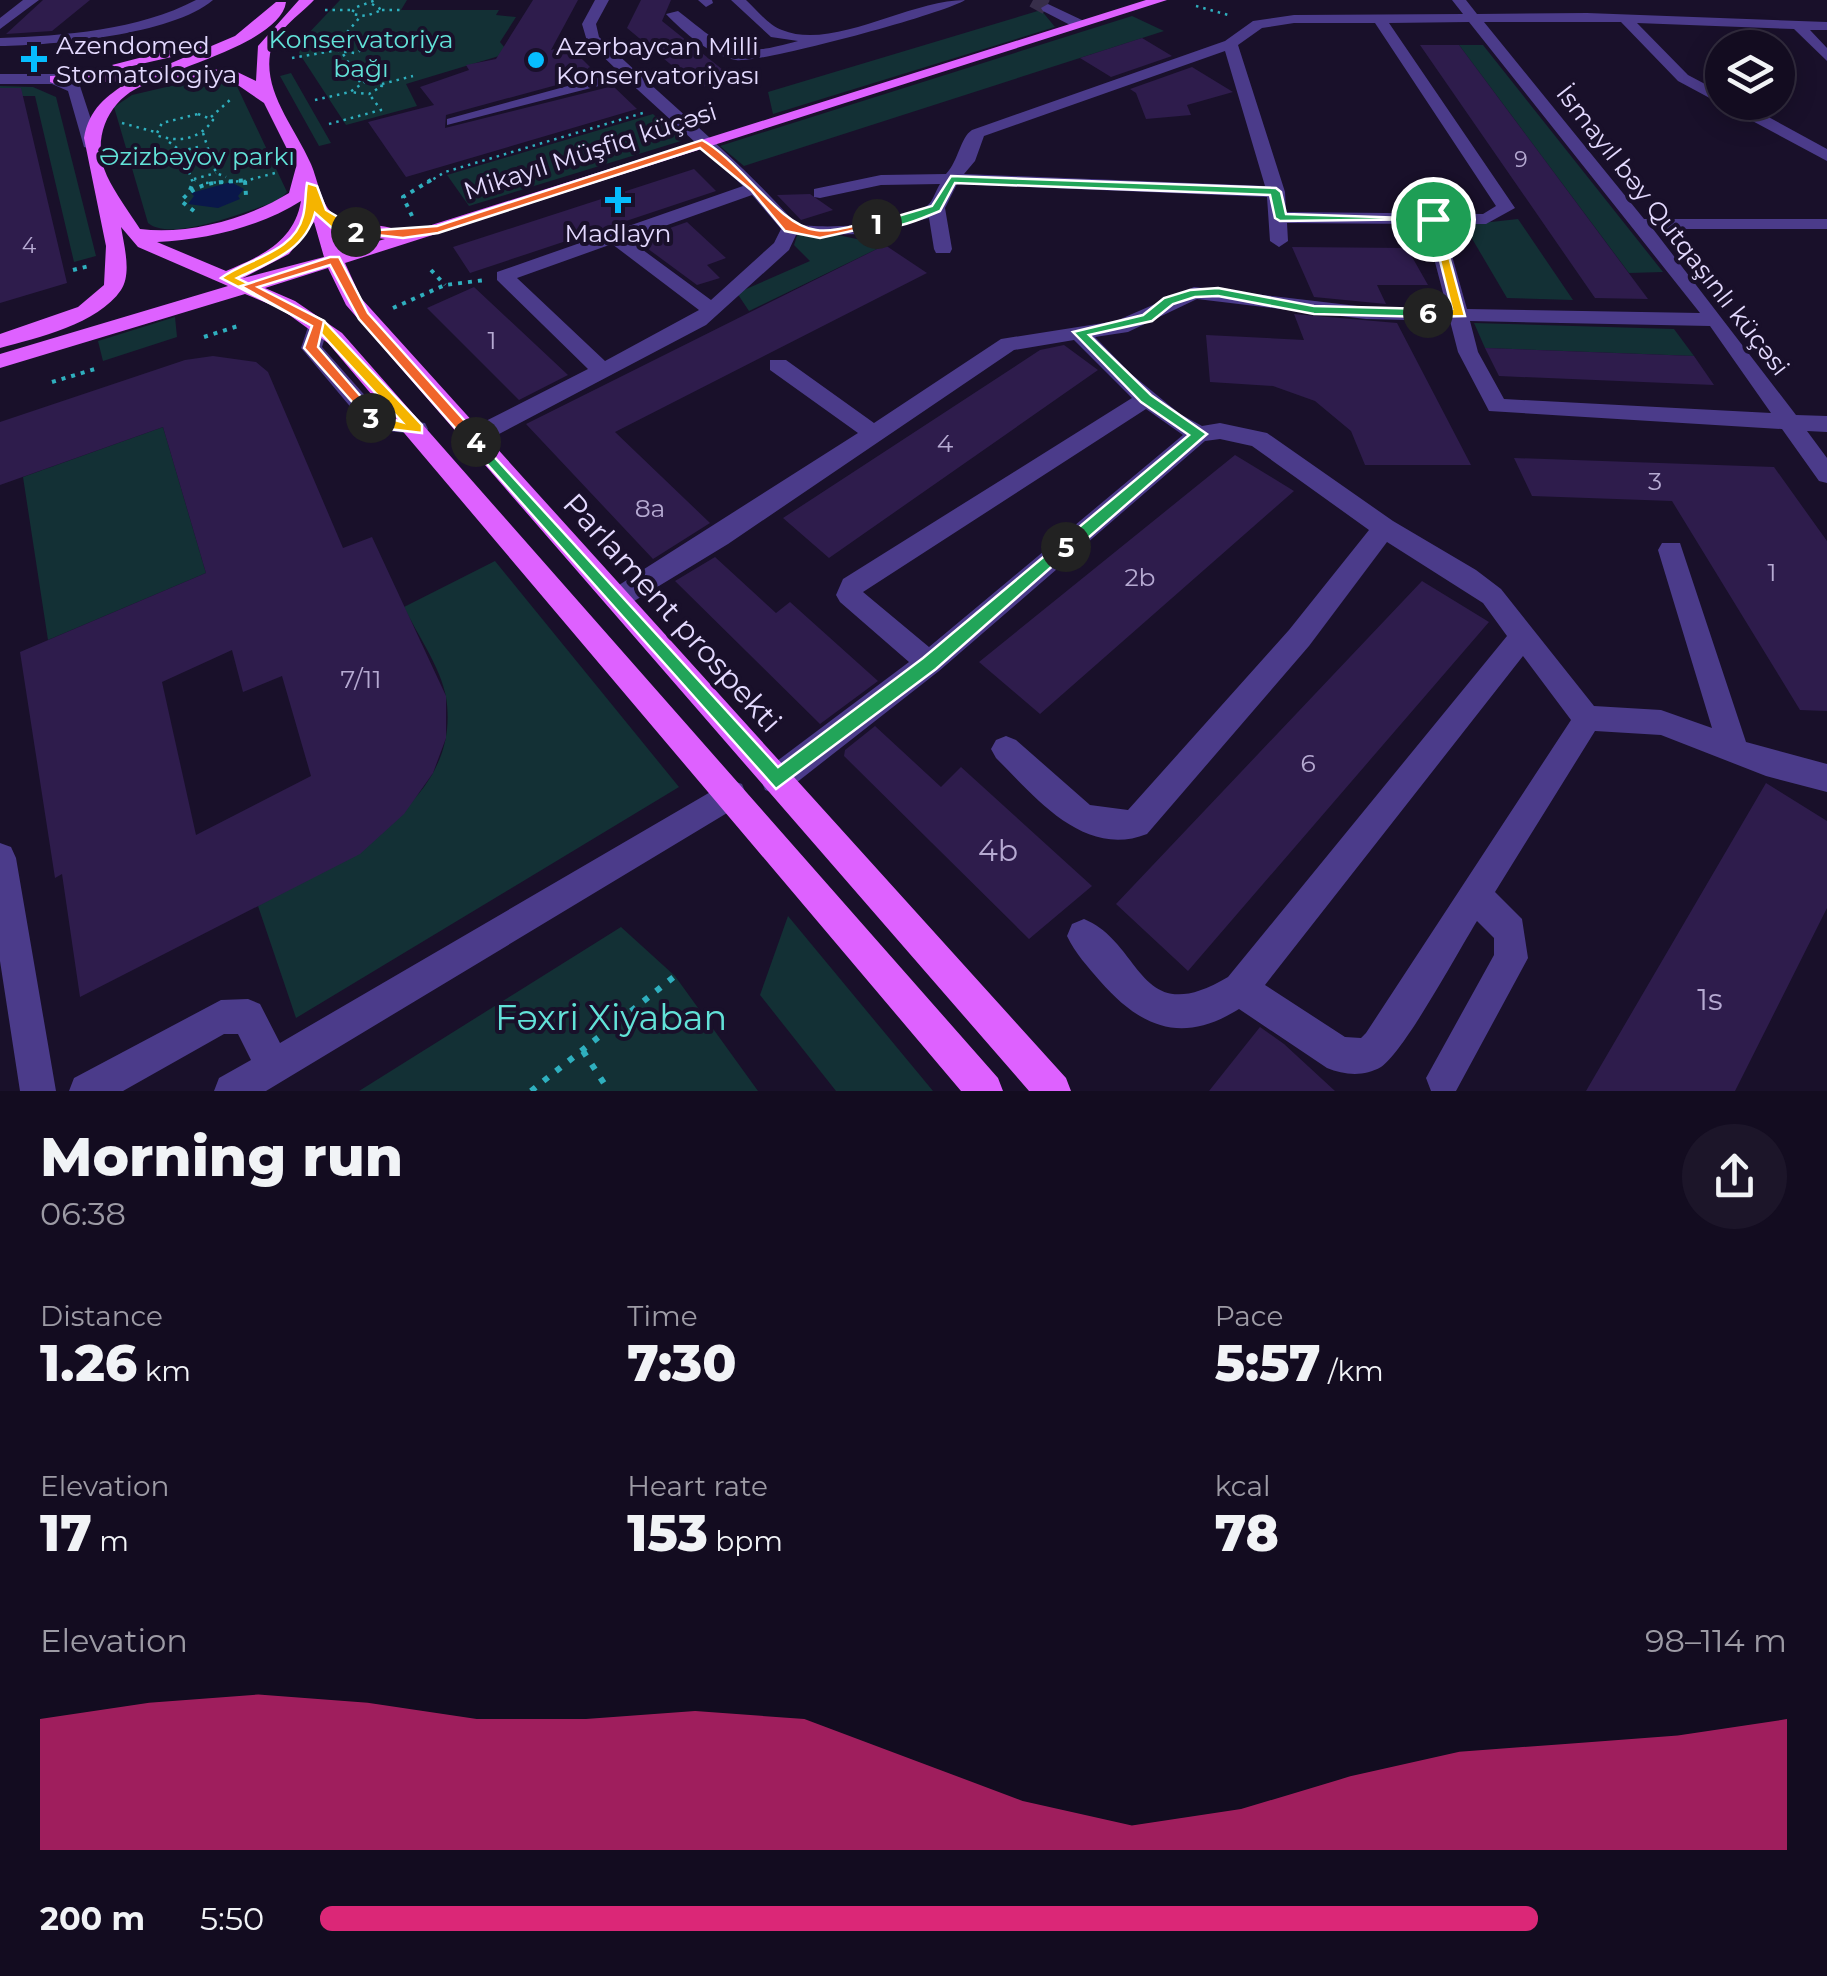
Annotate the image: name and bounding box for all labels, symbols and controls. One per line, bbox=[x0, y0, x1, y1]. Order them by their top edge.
park label: Konservatoriya bağı bbox=[269, 24, 453, 83]
place label: Azendomed Stomatologiya bbox=[56, 30, 237, 89]
map controls bbox=[1705, 30, 1795, 120]
button: layers bbox=[1705, 30, 1795, 120]
place label: Azərbaycan Milli Konservatoriyası bbox=[556, 31, 760, 90]
marker: Azendomed Stomatologiya bbox=[21, 46, 47, 72]
marker: Azərbaycan Milli Konservatoriyası bbox=[525, 49, 547, 71]
street label: İsmayıl bəy Qutqaşınlı küçəsi bbox=[1550, 79, 1796, 381]
street label: Mikayıl Müşfiq küçəsi bbox=[460, 96, 720, 206]
park label: Əzizbəyov parkı bbox=[99, 141, 295, 171]
house number: 9 bbox=[1514, 146, 1528, 173]
pin bbox=[1391, 177, 1476, 262]
marker: Madlayn bbox=[605, 187, 631, 213]
icon: arrive bbox=[1406, 192, 1461, 247]
pin: 1 bbox=[852, 199, 902, 249]
pin: 2 bbox=[331, 207, 381, 257]
text: 1 bbox=[872, 207, 882, 241]
text: 2 bbox=[348, 215, 364, 249]
place label: Madlayn bbox=[564, 218, 672, 248]
house number: 4 bbox=[22, 232, 37, 259]
pin: 6 bbox=[1403, 288, 1453, 338]
text: 6 bbox=[1419, 296, 1437, 330]
house number: 1 bbox=[487, 325, 497, 355]
pin: 3 bbox=[346, 393, 396, 443]
text: 3 bbox=[363, 401, 379, 435]
pin: 4 bbox=[451, 417, 501, 467]
text: 4 bbox=[466, 425, 486, 459]
house number: 4 bbox=[937, 428, 954, 458]
house number: 3 bbox=[1648, 466, 1662, 496]
street label: Parlament prospekti bbox=[555, 486, 789, 740]
house number: 8a bbox=[635, 493, 665, 523]
pin: 5 bbox=[1041, 522, 1091, 572]
text: 5 bbox=[1058, 530, 1074, 564]
house number: 1 bbox=[1767, 557, 1777, 587]
house number: 2b bbox=[1124, 562, 1156, 592]
house number: 7/11 bbox=[341, 664, 381, 694]
house number: 6 bbox=[1300, 748, 1316, 778]
house number: 4b bbox=[978, 832, 1018, 869]
house number: 1s bbox=[1697, 981, 1723, 1018]
park label: Fəxri Xiyaban bbox=[495, 996, 727, 1039]
text: Morning run bbox=[40, 1123, 403, 1190]
button: share bbox=[1682, 1124, 1787, 1229]
text: 06:38 bbox=[40, 1194, 126, 1233]
text: Distance bbox=[40, 1299, 163, 1333]
text: Time bbox=[627, 1299, 698, 1333]
text: Pace bbox=[1215, 1299, 1283, 1333]
text: 1.26 bbox=[40, 1333, 137, 1394]
text: 7:30 bbox=[627, 1333, 736, 1394]
text: 5:57 bbox=[1215, 1333, 1321, 1394]
text: km bbox=[137, 1354, 191, 1388]
text: /km bbox=[1321, 1354, 1384, 1388]
text: Elevation bbox=[40, 1469, 169, 1503]
text: Heart rate bbox=[627, 1469, 768, 1503]
text: kcal bbox=[1215, 1469, 1271, 1503]
text: 17 bbox=[40, 1503, 92, 1564]
text: 153 bbox=[627, 1503, 708, 1564]
text: 78 bbox=[1215, 1503, 1279, 1564]
text: m bbox=[92, 1524, 129, 1558]
text: bpm bbox=[708, 1524, 783, 1558]
text: Elevation bbox=[40, 1621, 188, 1660]
text: 98–114 m bbox=[1645, 1621, 1787, 1660]
text: 200 m bbox=[40, 1899, 145, 1938]
text: 5:50 bbox=[200, 1899, 264, 1938]

